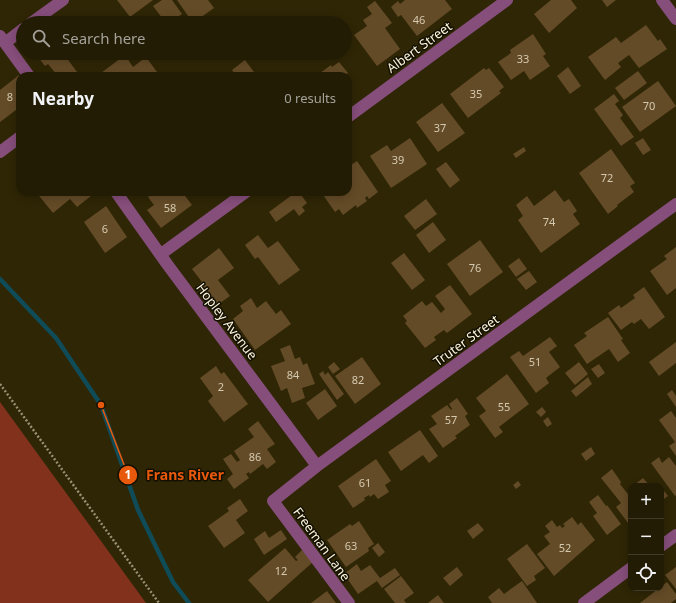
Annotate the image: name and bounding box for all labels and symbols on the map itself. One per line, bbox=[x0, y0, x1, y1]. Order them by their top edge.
house number: 46 bbox=[413, 12, 425, 27]
street label: Albert Street bbox=[383, 17, 456, 77]
house number: 33 bbox=[517, 51, 529, 66]
house number: 35 bbox=[470, 86, 482, 101]
house number: 8 bbox=[7, 89, 13, 104]
house number: 70 bbox=[643, 98, 655, 113]
house number: 37 bbox=[434, 120, 446, 135]
house number: 39 bbox=[392, 152, 404, 167]
house number: 72 bbox=[601, 170, 613, 185]
house number: 58 bbox=[164, 200, 176, 215]
house number: 74 bbox=[543, 214, 556, 229]
house number: 6 bbox=[102, 221, 108, 236]
house number: 76 bbox=[469, 260, 481, 275]
street label: Hopley Avenue bbox=[192, 279, 262, 363]
street label: Truter Street bbox=[430, 310, 503, 370]
house number: 51 bbox=[529, 354, 541, 369]
house number: 84 bbox=[287, 367, 300, 382]
house number: 82 bbox=[352, 372, 364, 387]
house number: 2 bbox=[218, 379, 224, 394]
house number: 55 bbox=[498, 399, 510, 414]
house number: 57 bbox=[445, 412, 457, 427]
house number: 86 bbox=[249, 449, 261, 464]
callout: Frans River bbox=[118, 462, 232, 488]
text: Frans River bbox=[146, 465, 225, 484]
text: 1 bbox=[125, 466, 131, 483]
house number: 61 bbox=[359, 475, 371, 490]
street label: Freeman Lane bbox=[289, 504, 355, 584]
house number: 63 bbox=[345, 538, 357, 553]
house number: 52 bbox=[559, 540, 571, 555]
house number: 12 bbox=[275, 563, 287, 578]

